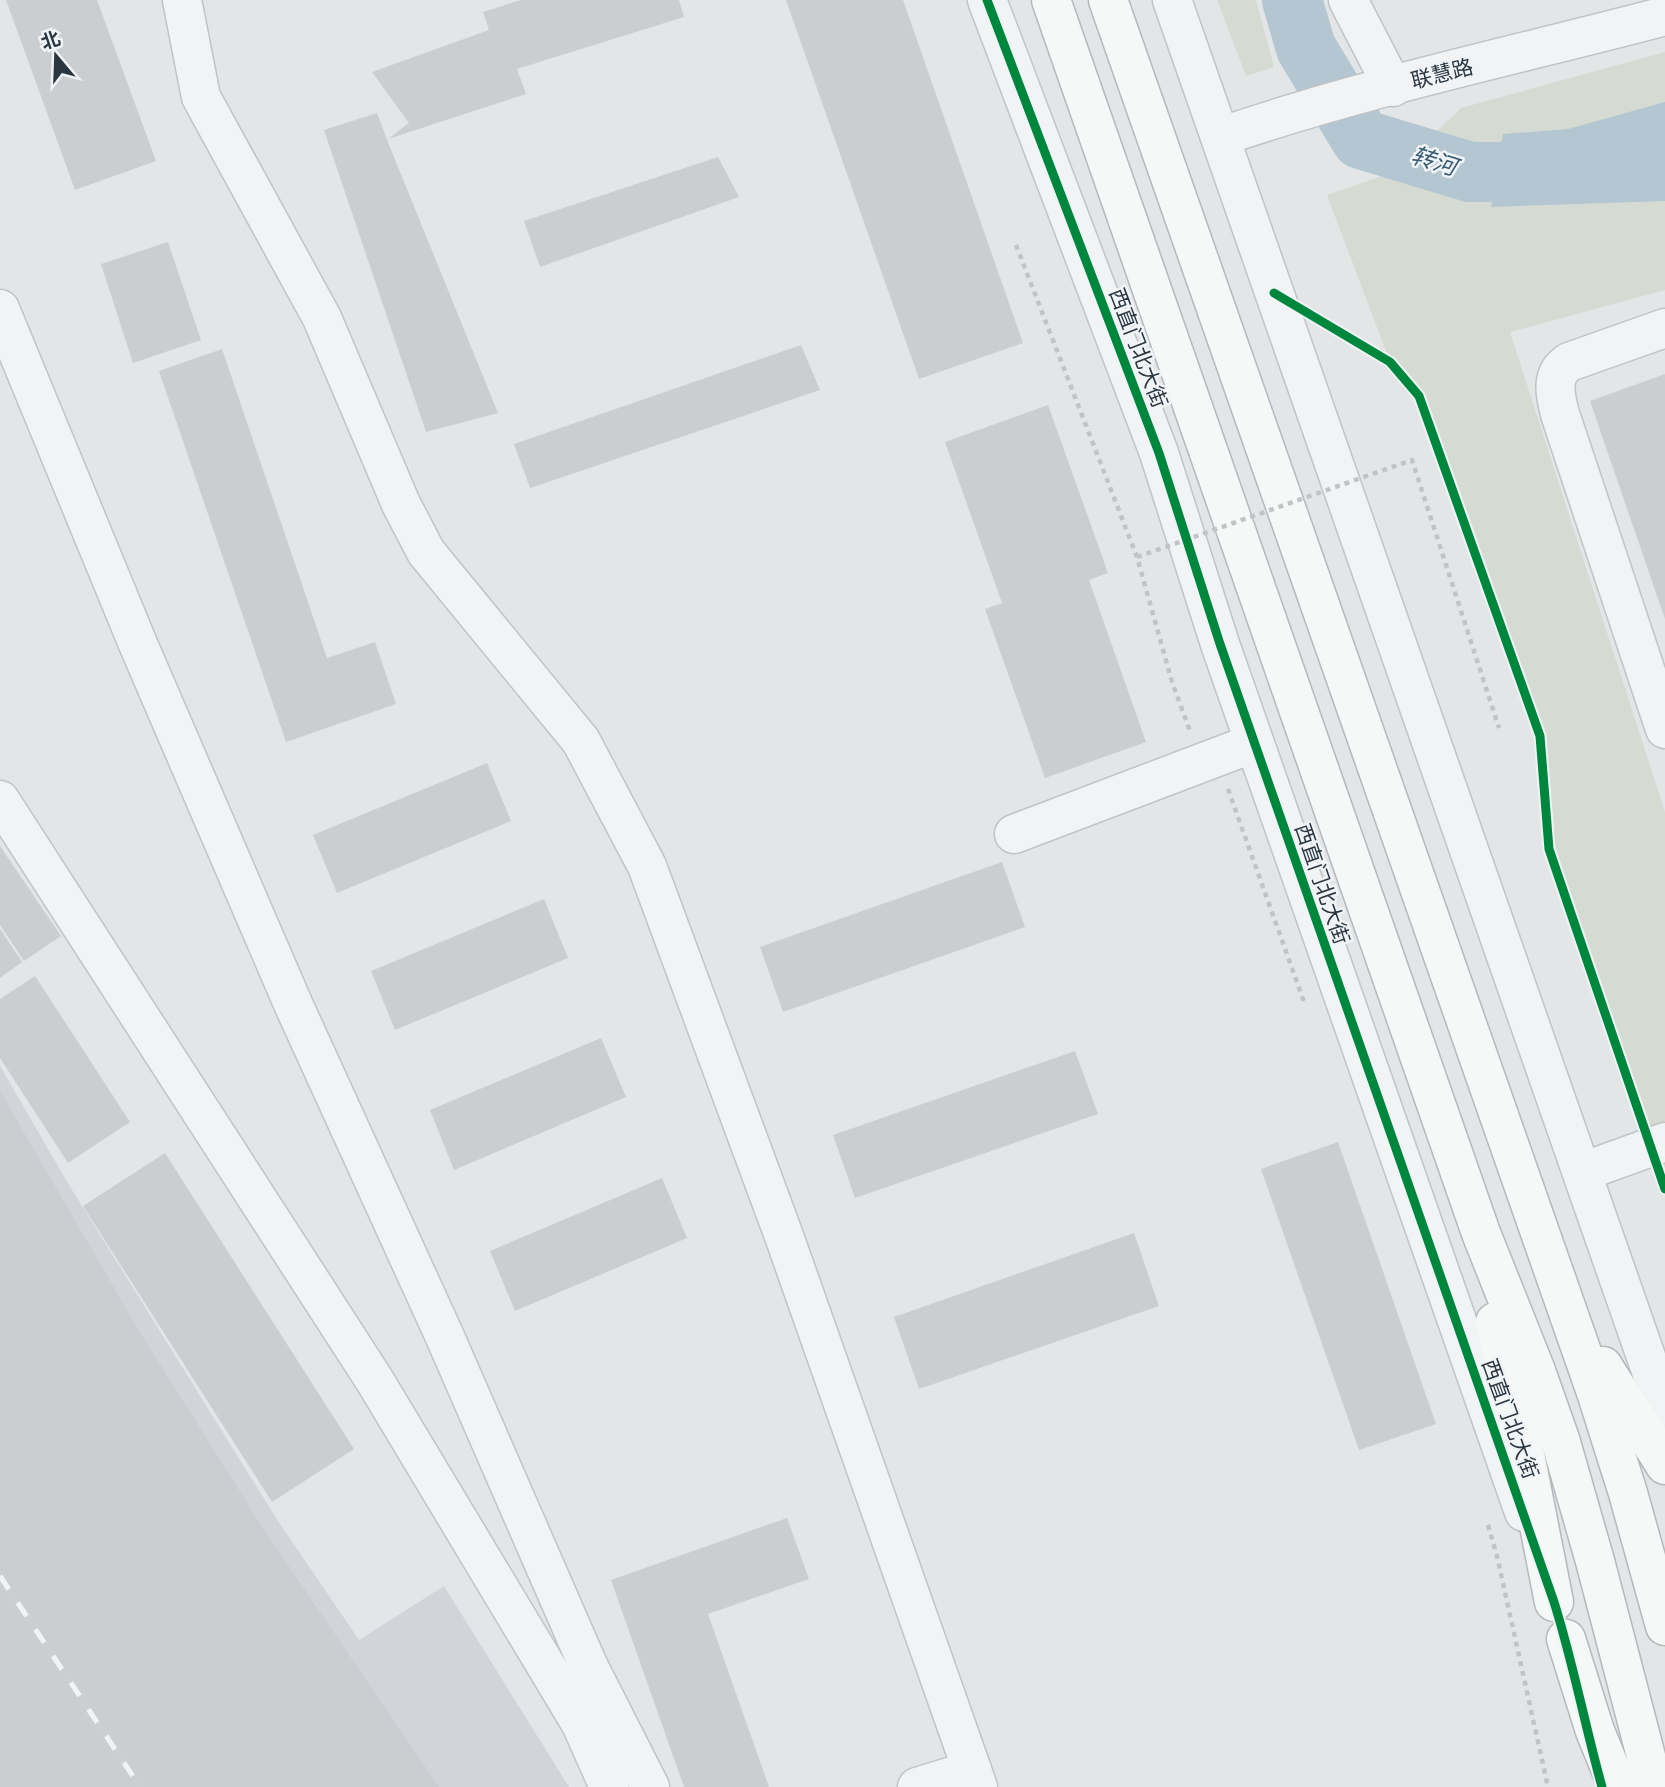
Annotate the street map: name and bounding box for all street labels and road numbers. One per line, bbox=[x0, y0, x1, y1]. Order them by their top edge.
street label: 联慧路 bbox=[1408, 53, 1475, 92]
street label: 西直门北大街 bbox=[1105, 284, 1174, 411]
street label: 西直门北大街 bbox=[1291, 820, 1356, 947]
street label: 西直门北大街 bbox=[1478, 1355, 1545, 1482]

